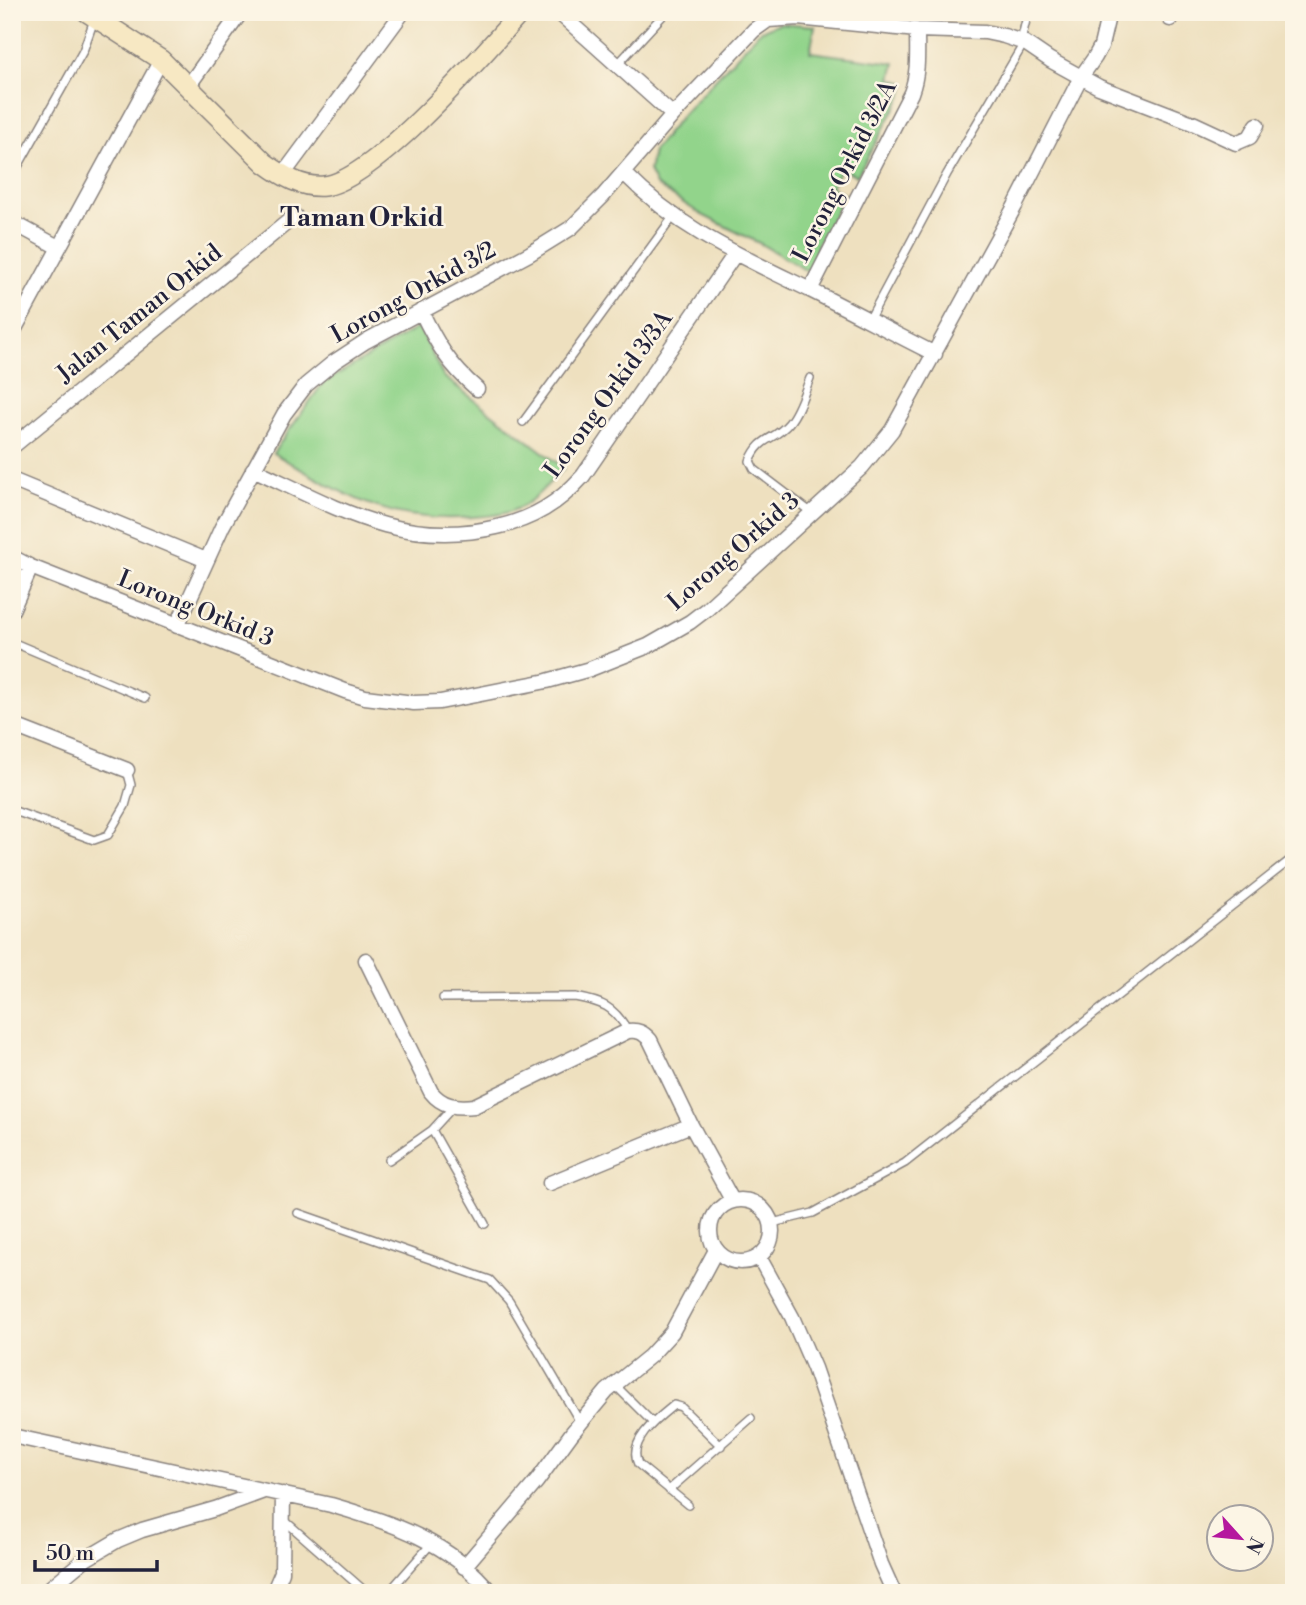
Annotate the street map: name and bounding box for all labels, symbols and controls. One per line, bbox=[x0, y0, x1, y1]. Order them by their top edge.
street label: Lorong Orkid 3/2A bbox=[786, 75, 904, 268]
district label: Taman Orkid bbox=[280, 202, 444, 234]
street label: Lorong Orkid 3/2 bbox=[326, 235, 501, 351]
street label: Jalan Taman Orkid bbox=[50, 238, 229, 390]
street label: Lorong Orkid 3/3A bbox=[538, 304, 680, 484]
street label: Lorong Orkid 3 bbox=[661, 486, 806, 617]
street label: Lorong Orkid 3 bbox=[113, 564, 278, 654]
north arrow bbox=[1204, 1504, 1274, 1574]
scale bar bbox=[35, 1528, 158, 1572]
text: N bbox=[1240, 1533, 1268, 1557]
text: 50 m bbox=[46, 1541, 94, 1567]

